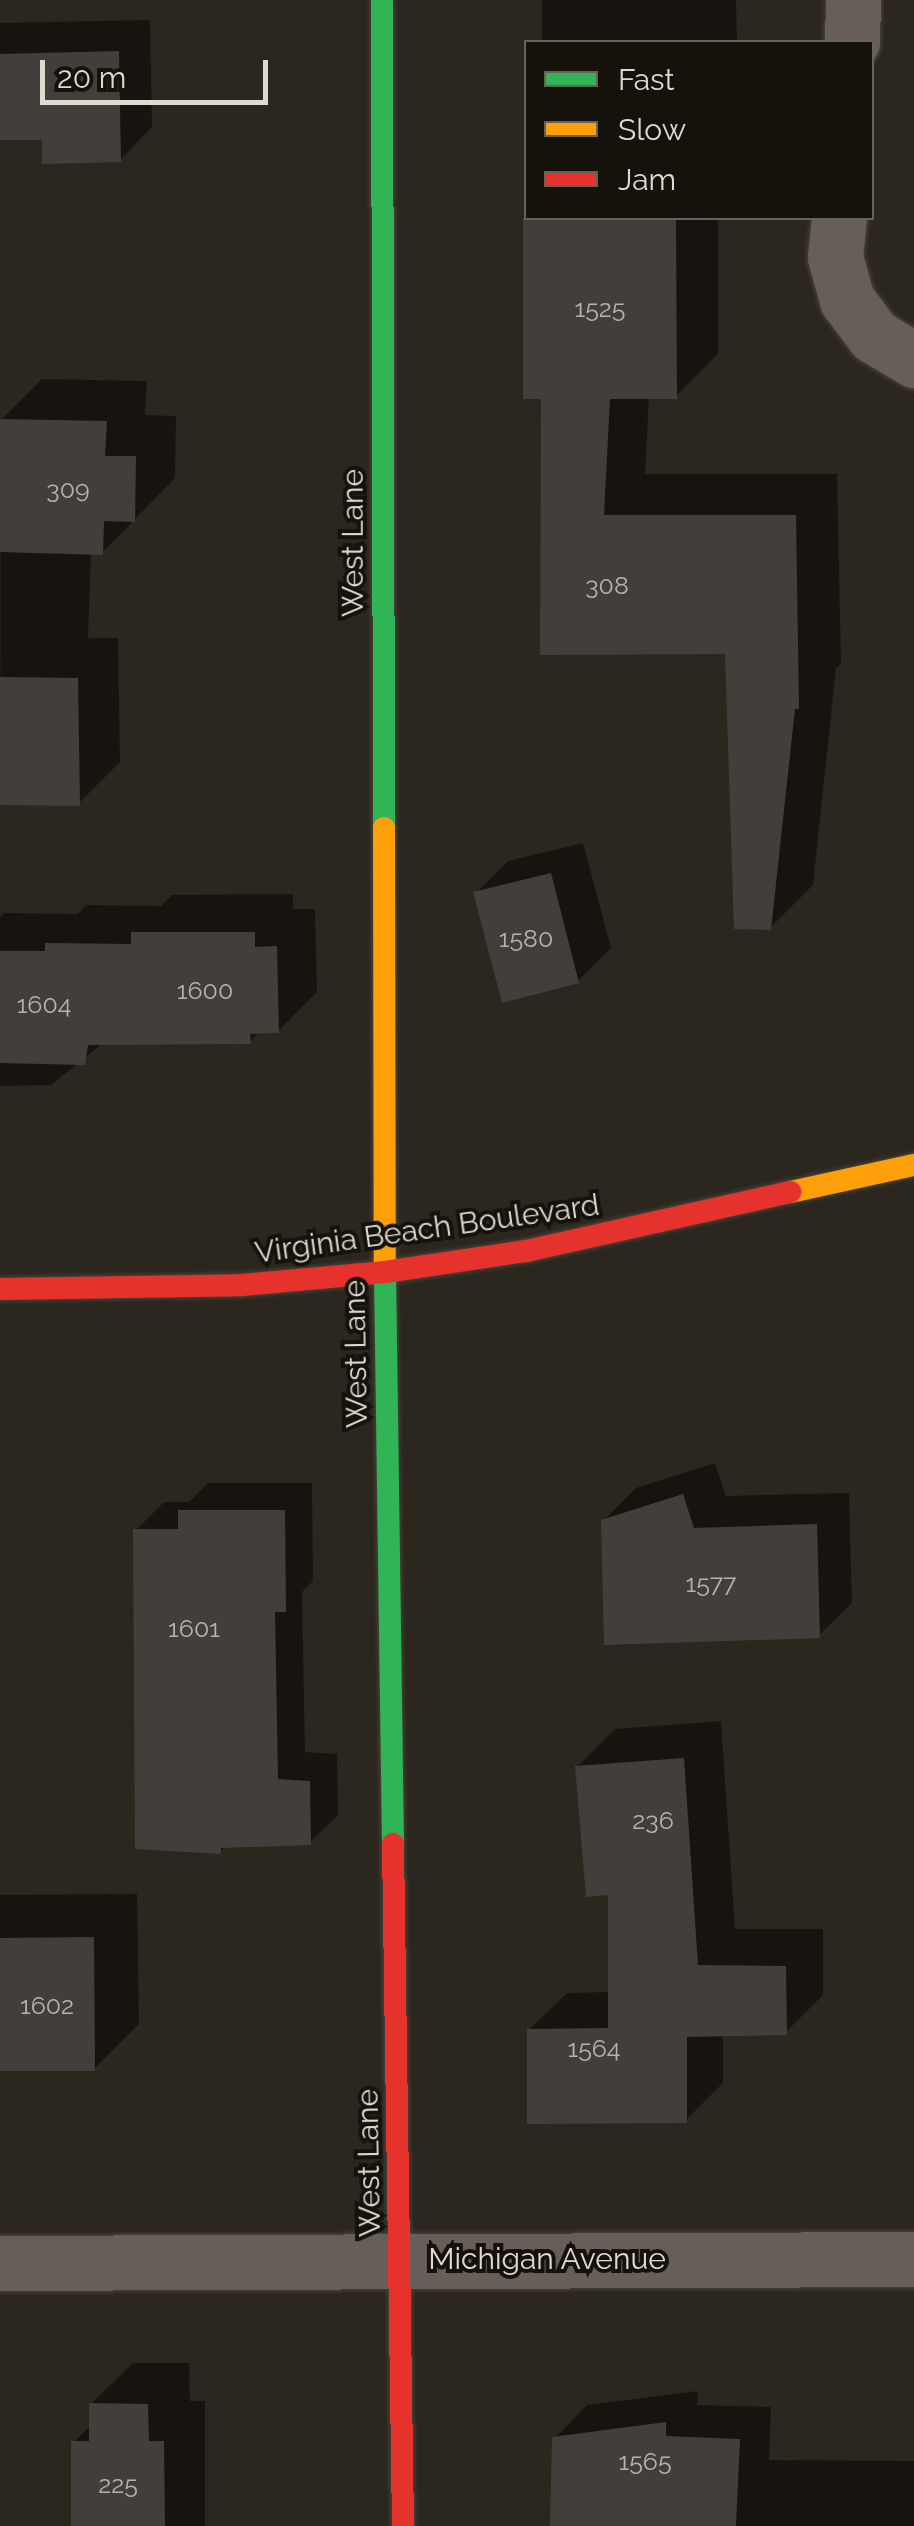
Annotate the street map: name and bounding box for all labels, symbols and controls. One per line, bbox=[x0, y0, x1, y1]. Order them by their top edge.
scale bar bbox=[45, 40, 272, 102]
legend bbox=[524, 40, 874, 220]
text: 20 m bbox=[57, 60, 126, 95]
text: Fast bbox=[618, 62, 675, 97]
text: Slow bbox=[618, 112, 686, 147]
text: Jam bbox=[618, 162, 676, 197]
house number: 1525 bbox=[575, 293, 625, 323]
street label: West Lane bbox=[335, 469, 371, 617]
house number: 309 bbox=[46, 474, 90, 504]
house number: 308 bbox=[585, 570, 629, 600]
house number: 1580 bbox=[499, 923, 553, 953]
house number: 1600 bbox=[177, 975, 233, 1005]
house number: 1604 bbox=[17, 989, 71, 1019]
street label: Virginia Beach Boulevard bbox=[252, 1187, 602, 1271]
street label: West Lane bbox=[337, 1280, 375, 1428]
house number: 1577 bbox=[686, 1568, 736, 1598]
house number: 1601 bbox=[168, 1613, 220, 1643]
house number: 236 bbox=[632, 1805, 674, 1835]
house number: 1602 bbox=[20, 1990, 74, 2020]
house number: 1564 bbox=[567, 2033, 621, 2063]
street label: West Lane bbox=[350, 2089, 388, 2237]
street label: Michigan Avenue bbox=[428, 2241, 666, 2277]
house number: 1565 bbox=[618, 2446, 672, 2476]
house number: 225 bbox=[98, 2469, 138, 2499]

